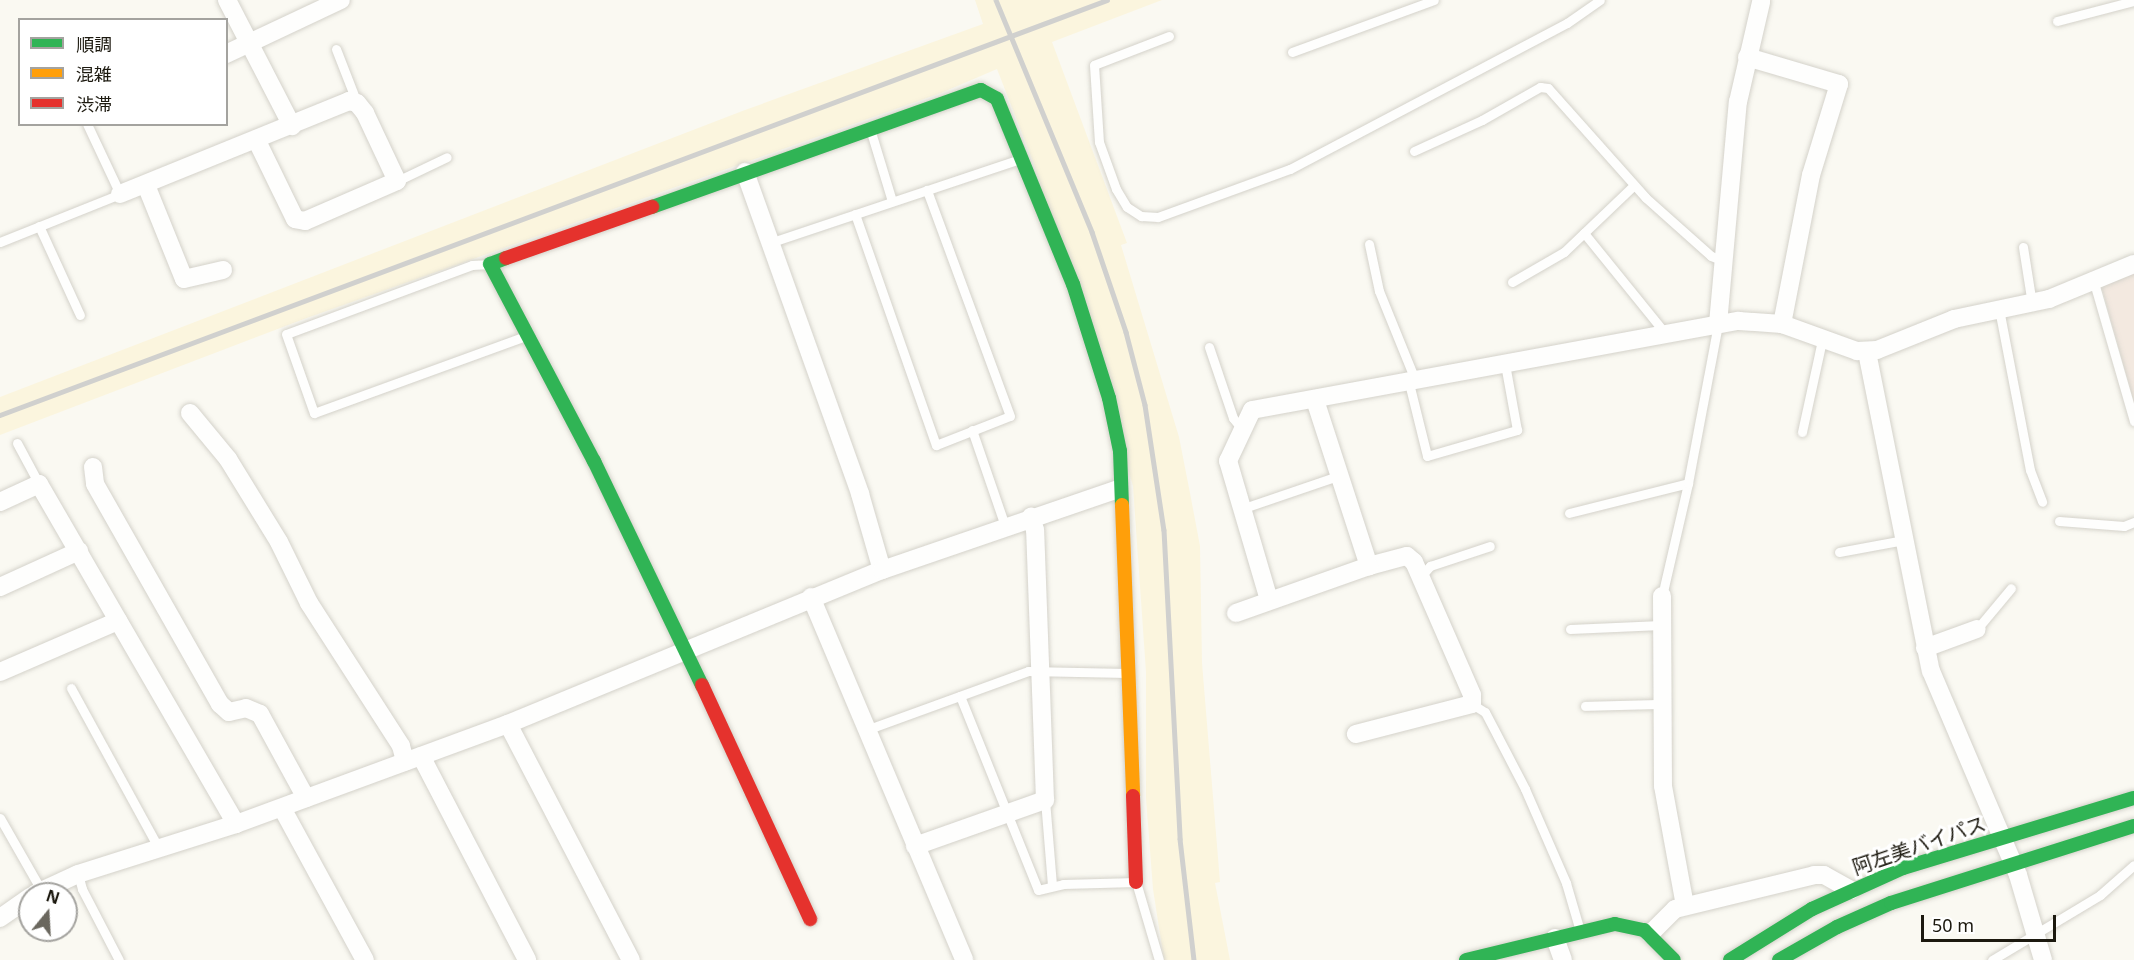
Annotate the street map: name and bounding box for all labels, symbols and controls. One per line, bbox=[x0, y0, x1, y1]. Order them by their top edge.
legend bbox=[18, 18, 228, 126]
text: 順調 bbox=[76, 32, 112, 56]
text: 混雑 bbox=[76, 62, 112, 86]
text: 渋滞 bbox=[76, 92, 112, 116]
street label: 阿左美バイパス bbox=[1849, 811, 1989, 879]
north arrow bbox=[18, 882, 78, 942]
text: N bbox=[43, 884, 63, 909]
scale bar bbox=[1924, 903, 2059, 941]
text: 50 m bbox=[1932, 913, 1974, 937]

